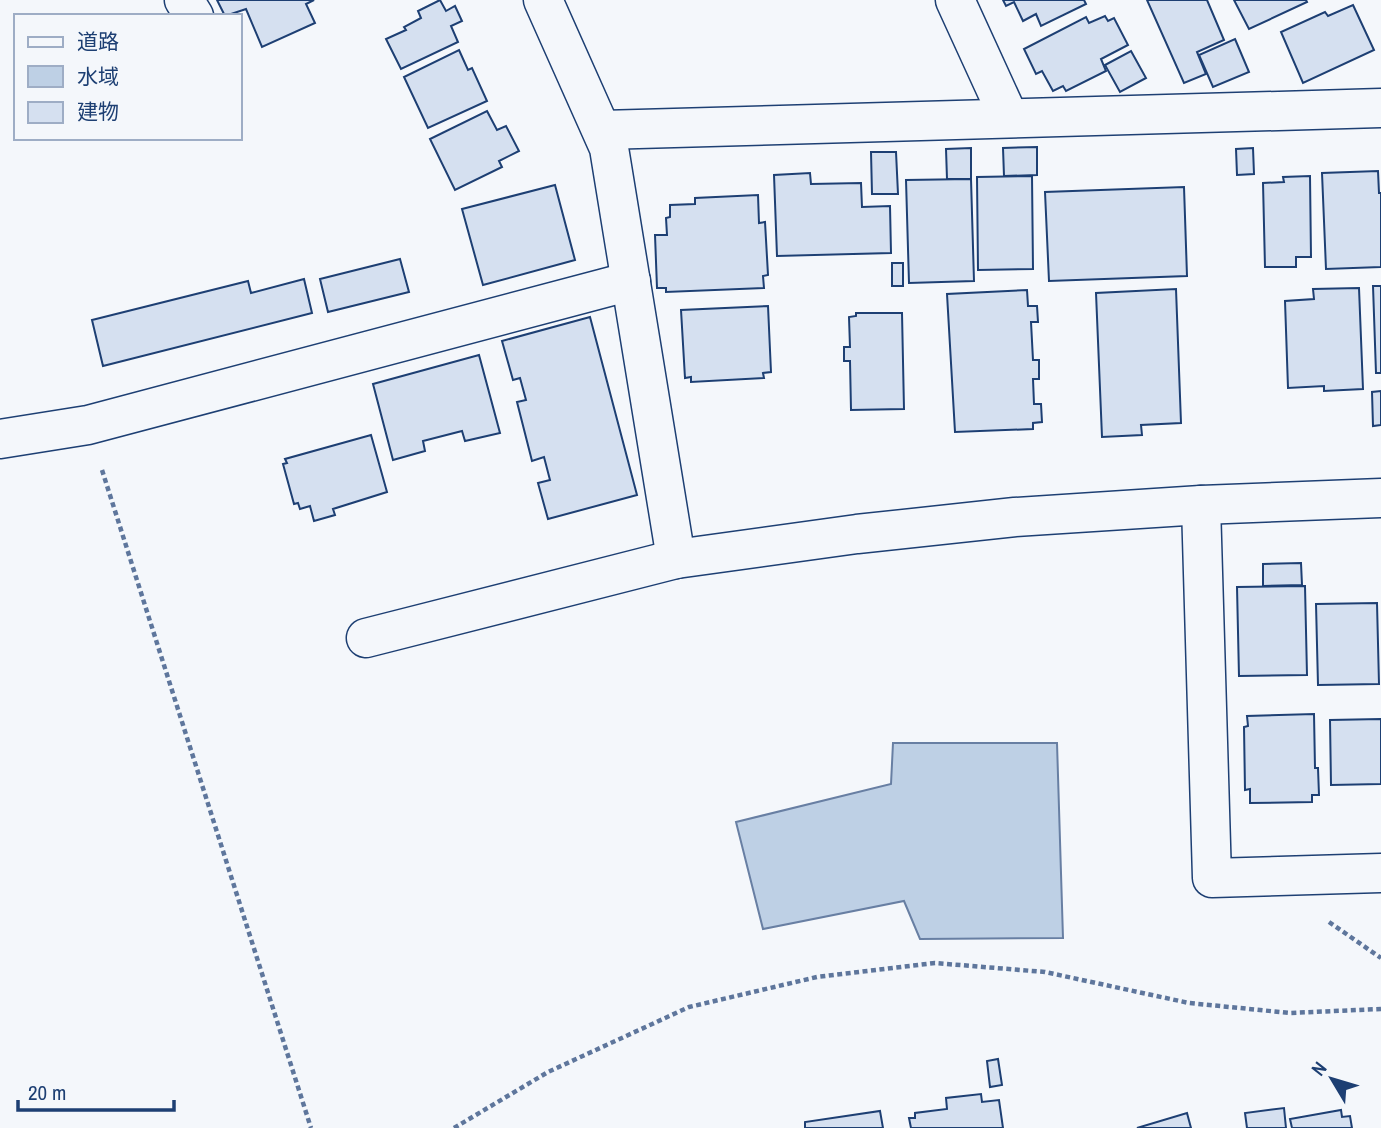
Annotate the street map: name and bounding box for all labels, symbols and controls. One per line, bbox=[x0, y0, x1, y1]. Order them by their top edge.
legend bbox=[14, 14, 242, 140]
text: 道路 bbox=[77, 27, 119, 56]
text: 水域 bbox=[77, 62, 119, 91]
text: 建物 bbox=[77, 97, 119, 126]
north arrow bbox=[1297, 1044, 1367, 1114]
text: N bbox=[1305, 1056, 1332, 1081]
scale bar bbox=[18, 1068, 173, 1112]
text: 20 m bbox=[28, 1078, 66, 1107]

